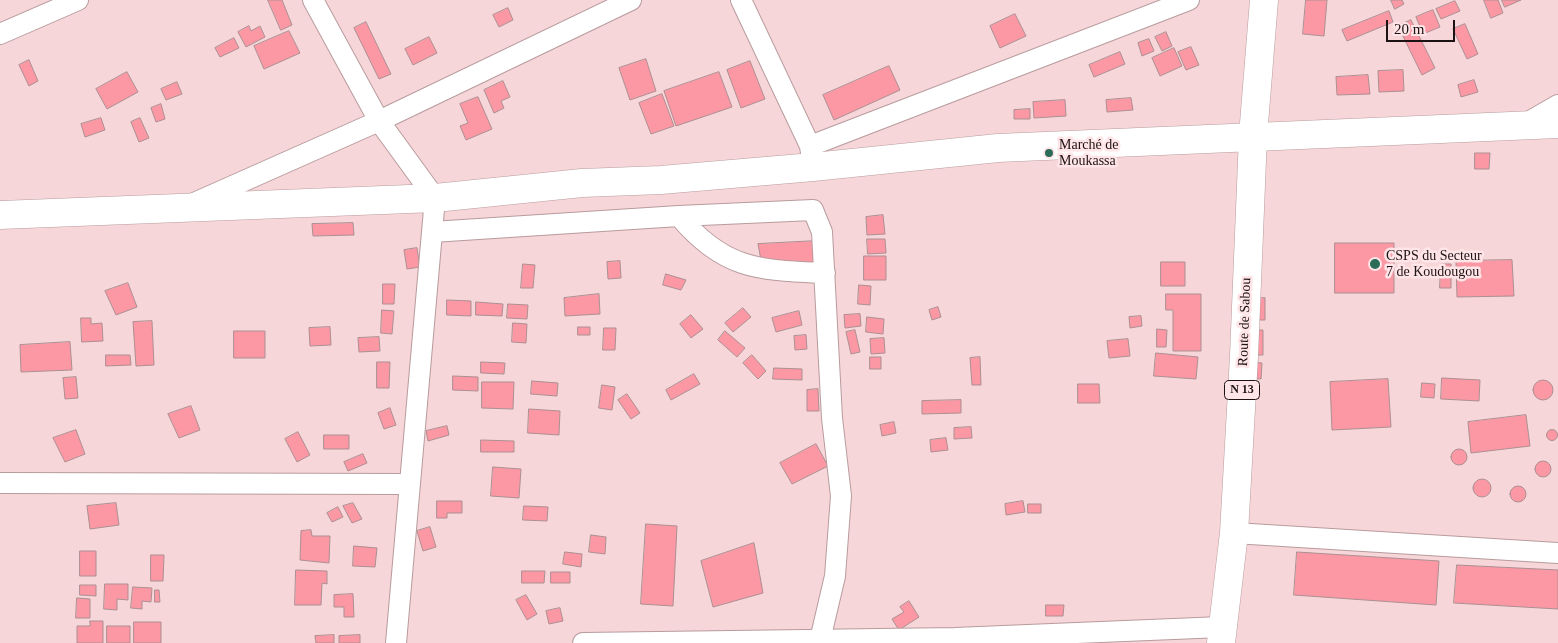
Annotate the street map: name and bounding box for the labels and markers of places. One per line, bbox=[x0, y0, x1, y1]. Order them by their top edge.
place label: Marché de Moukassa bbox=[1059, 137, 1118, 170]
marker: Marché de Moukassa bbox=[1043, 147, 1055, 159]
place label: CSPS du Secteur 7 de Koudougou bbox=[1386, 248, 1482, 280]
marker: CSPS du Secteur 7 de Koudougou bbox=[1368, 257, 1382, 271]

